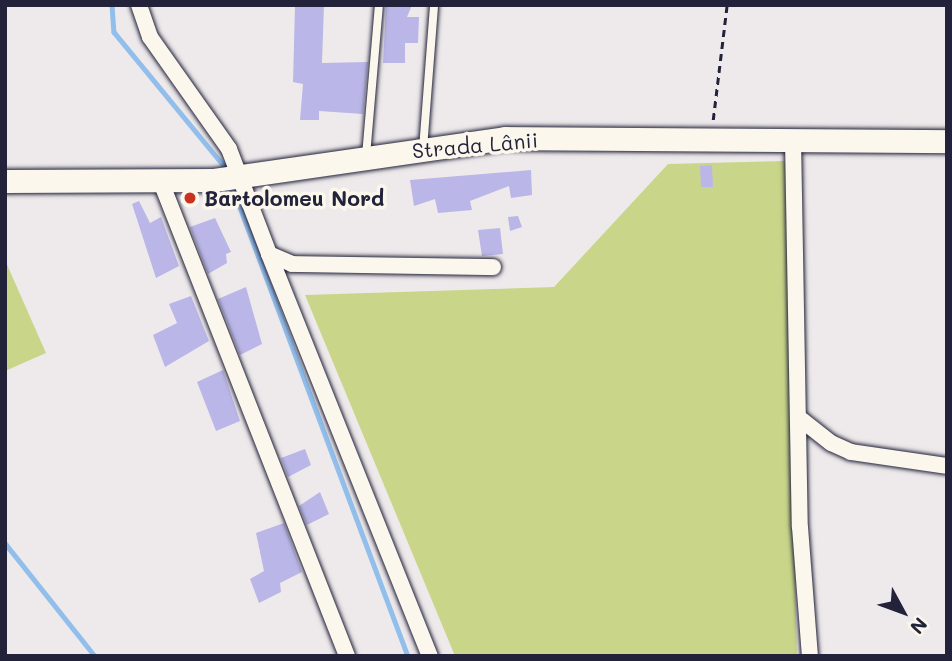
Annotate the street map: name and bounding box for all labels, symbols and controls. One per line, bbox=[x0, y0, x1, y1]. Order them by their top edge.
street label: Strada Lânii bbox=[411, 127, 539, 163]
place label: Bartolomeu Nord bbox=[204, 185, 384, 211]
marker: Bartolomeu Nord bbox=[182, 190, 198, 206]
north arrow bbox=[868, 577, 938, 647]
text: N bbox=[905, 612, 933, 640]

